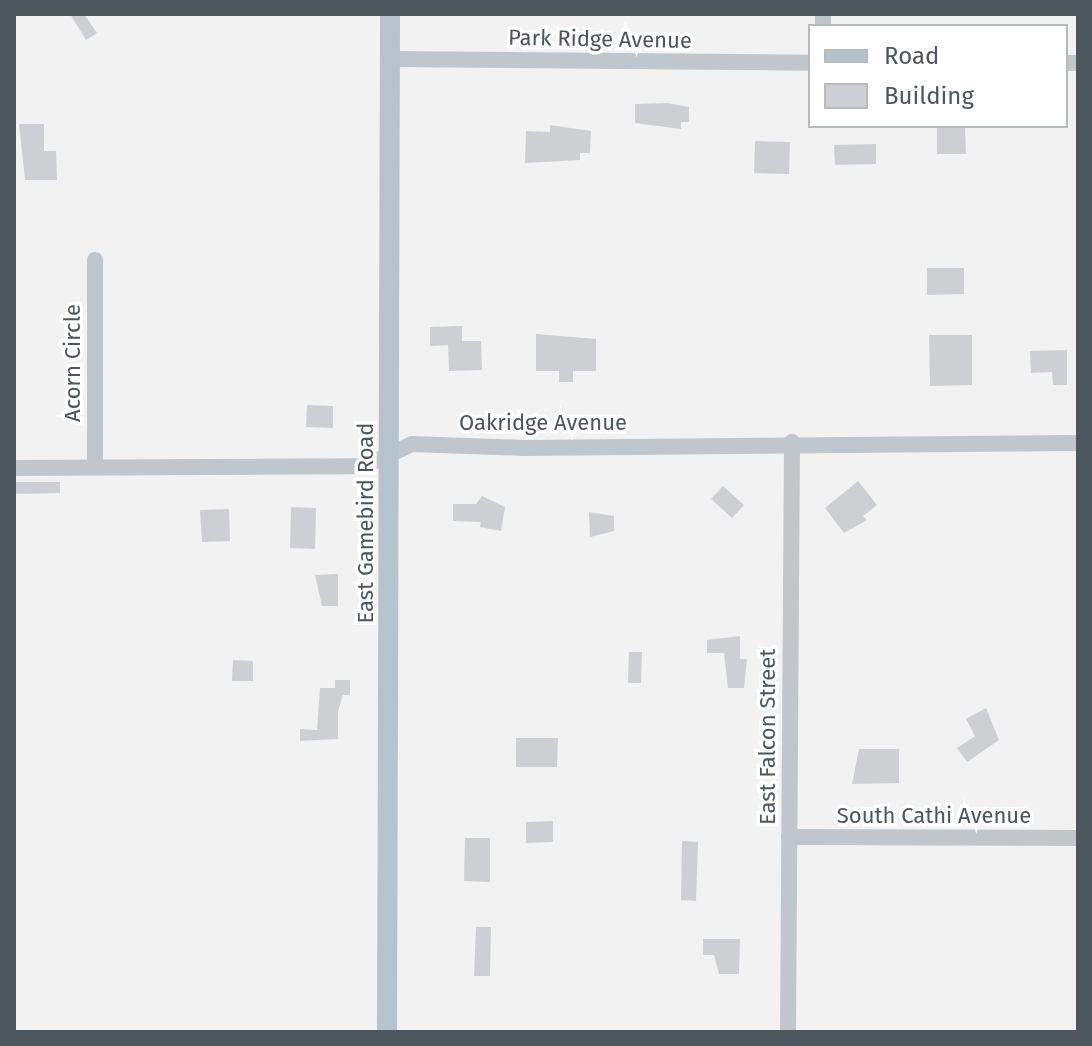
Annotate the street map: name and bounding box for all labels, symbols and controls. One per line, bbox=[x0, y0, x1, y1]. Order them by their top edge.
street label: Park Ridge Avenue bbox=[508, 24, 692, 54]
legend bbox=[808, 24, 1068, 128]
text: Road bbox=[884, 42, 939, 70]
text: Building bbox=[884, 82, 974, 110]
street label: Acorn Circle bbox=[60, 304, 86, 422]
street label: Oakridge Avenue bbox=[459, 410, 627, 436]
street label: East Gamebird Road bbox=[353, 423, 379, 623]
street label: East Falcon Street bbox=[755, 649, 781, 825]
street label: South Cathi Avenue bbox=[837, 803, 1031, 829]

